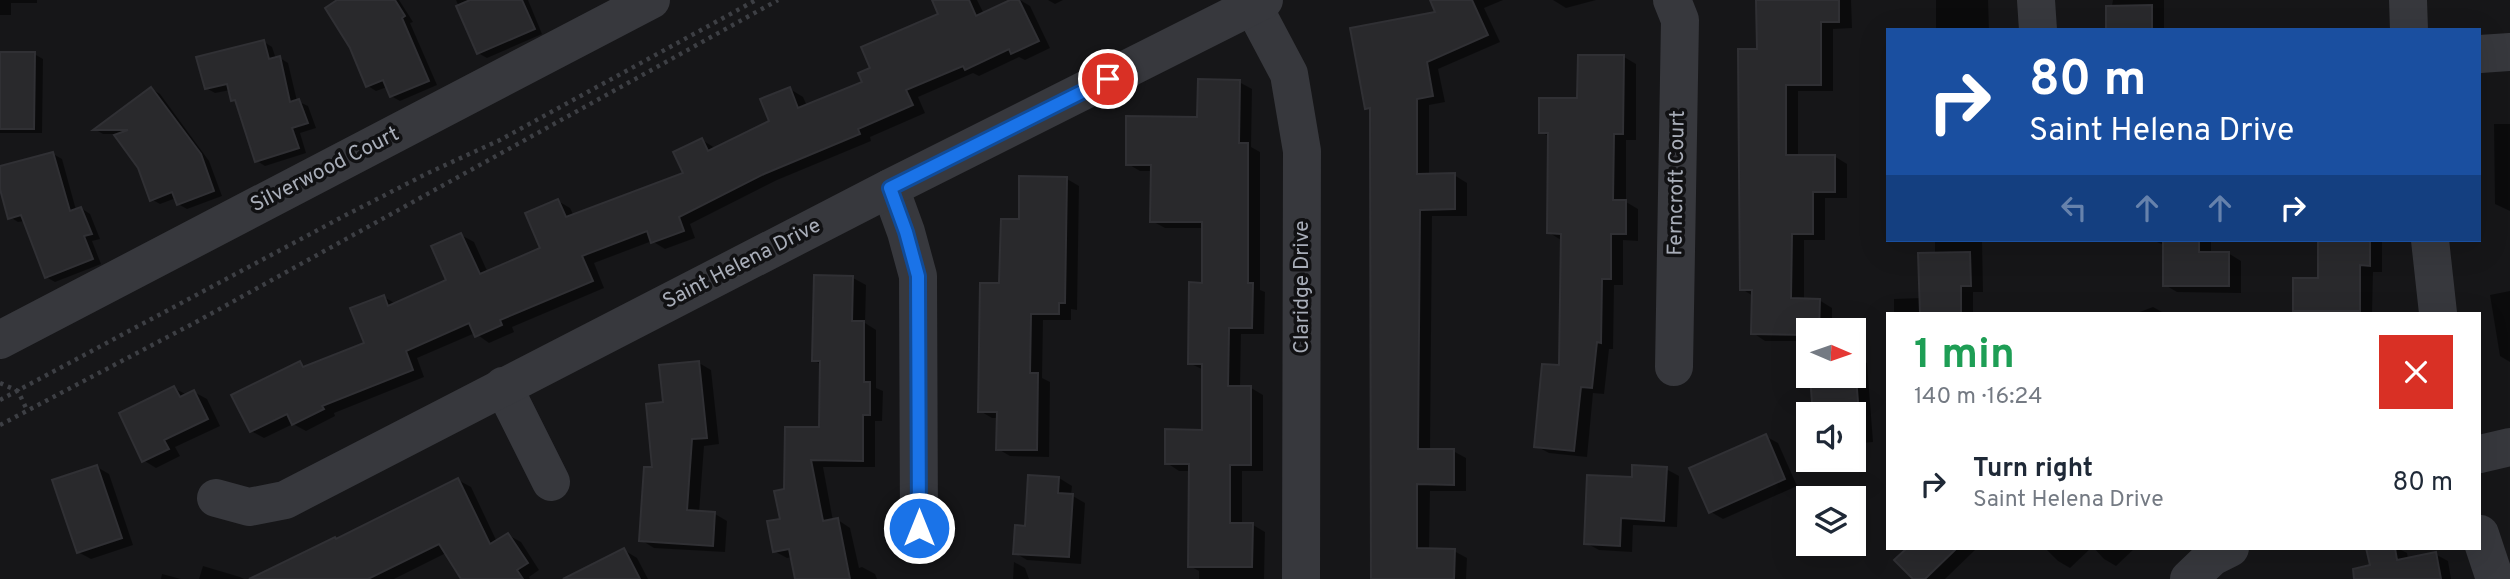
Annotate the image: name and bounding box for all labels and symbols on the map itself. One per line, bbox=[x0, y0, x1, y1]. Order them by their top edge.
pin bbox=[1078, 49, 1138, 109]
street label: Ferncroft Court bbox=[1662, 110, 1692, 256]
street label: Silverwood Court bbox=[246, 121, 404, 219]
street label: Saint Helena Drive bbox=[658, 212, 826, 316]
street label: Claridge Drive bbox=[1289, 220, 1316, 354]
north arrow bbox=[1796, 318, 1866, 388]
position arrow bbox=[882, 491, 956, 565]

